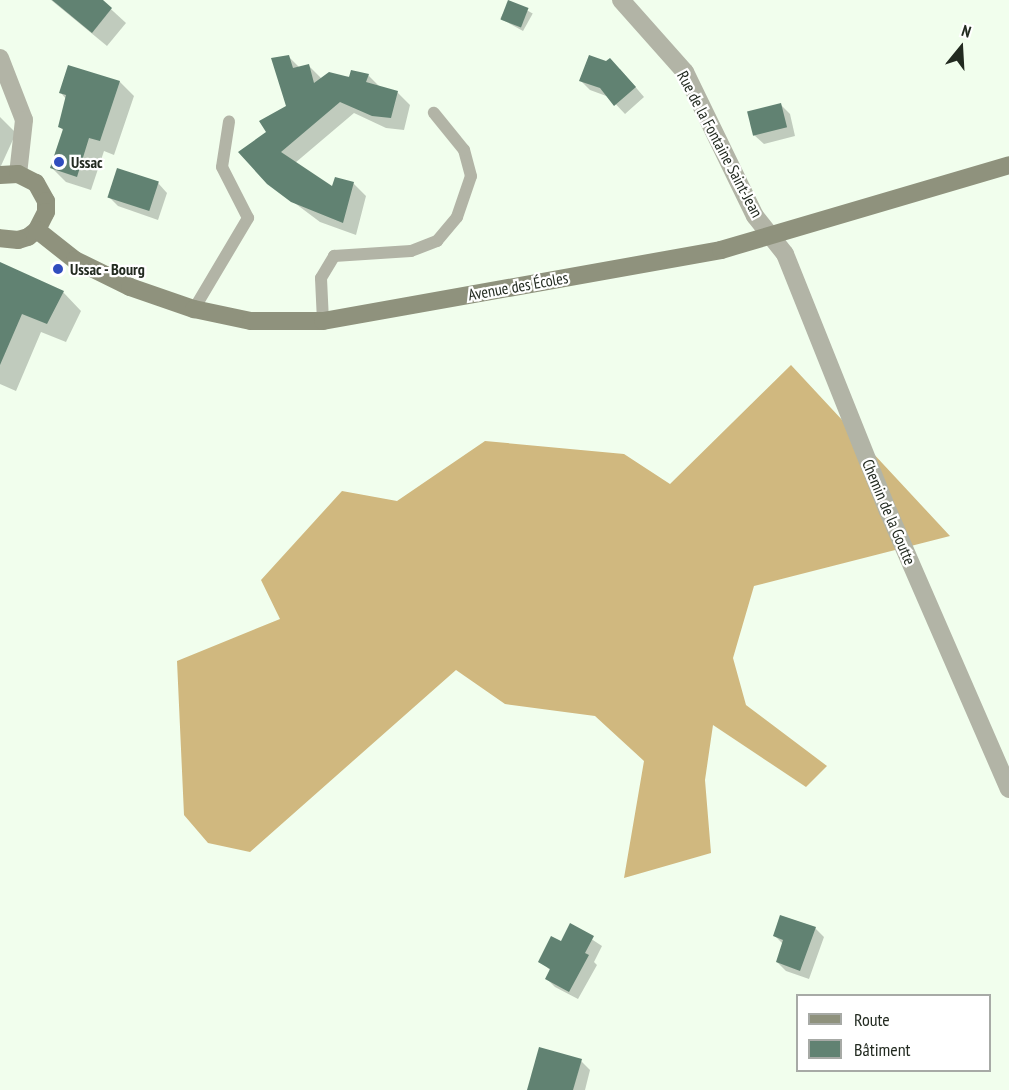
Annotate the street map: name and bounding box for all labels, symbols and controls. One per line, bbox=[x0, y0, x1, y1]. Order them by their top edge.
north arrow bbox=[931, 18, 991, 78]
text: N bbox=[959, 20, 974, 42]
street label: Rue de la Fontaine Saint-Jean bbox=[673, 67, 767, 221]
place label: Ussac bbox=[71, 152, 103, 172]
marker: Ussac bbox=[52, 155, 66, 169]
place label: Ussac - Bourg bbox=[70, 259, 147, 279]
marker: Ussac - Bourg bbox=[51, 262, 65, 276]
street label: Avenue des Écoles bbox=[467, 268, 569, 304]
street label: Chemin de la Goutte bbox=[858, 456, 920, 568]
legend bbox=[796, 994, 991, 1072]
text: Route bbox=[854, 1008, 890, 1031]
text: Bâtiment bbox=[854, 1038, 911, 1061]

